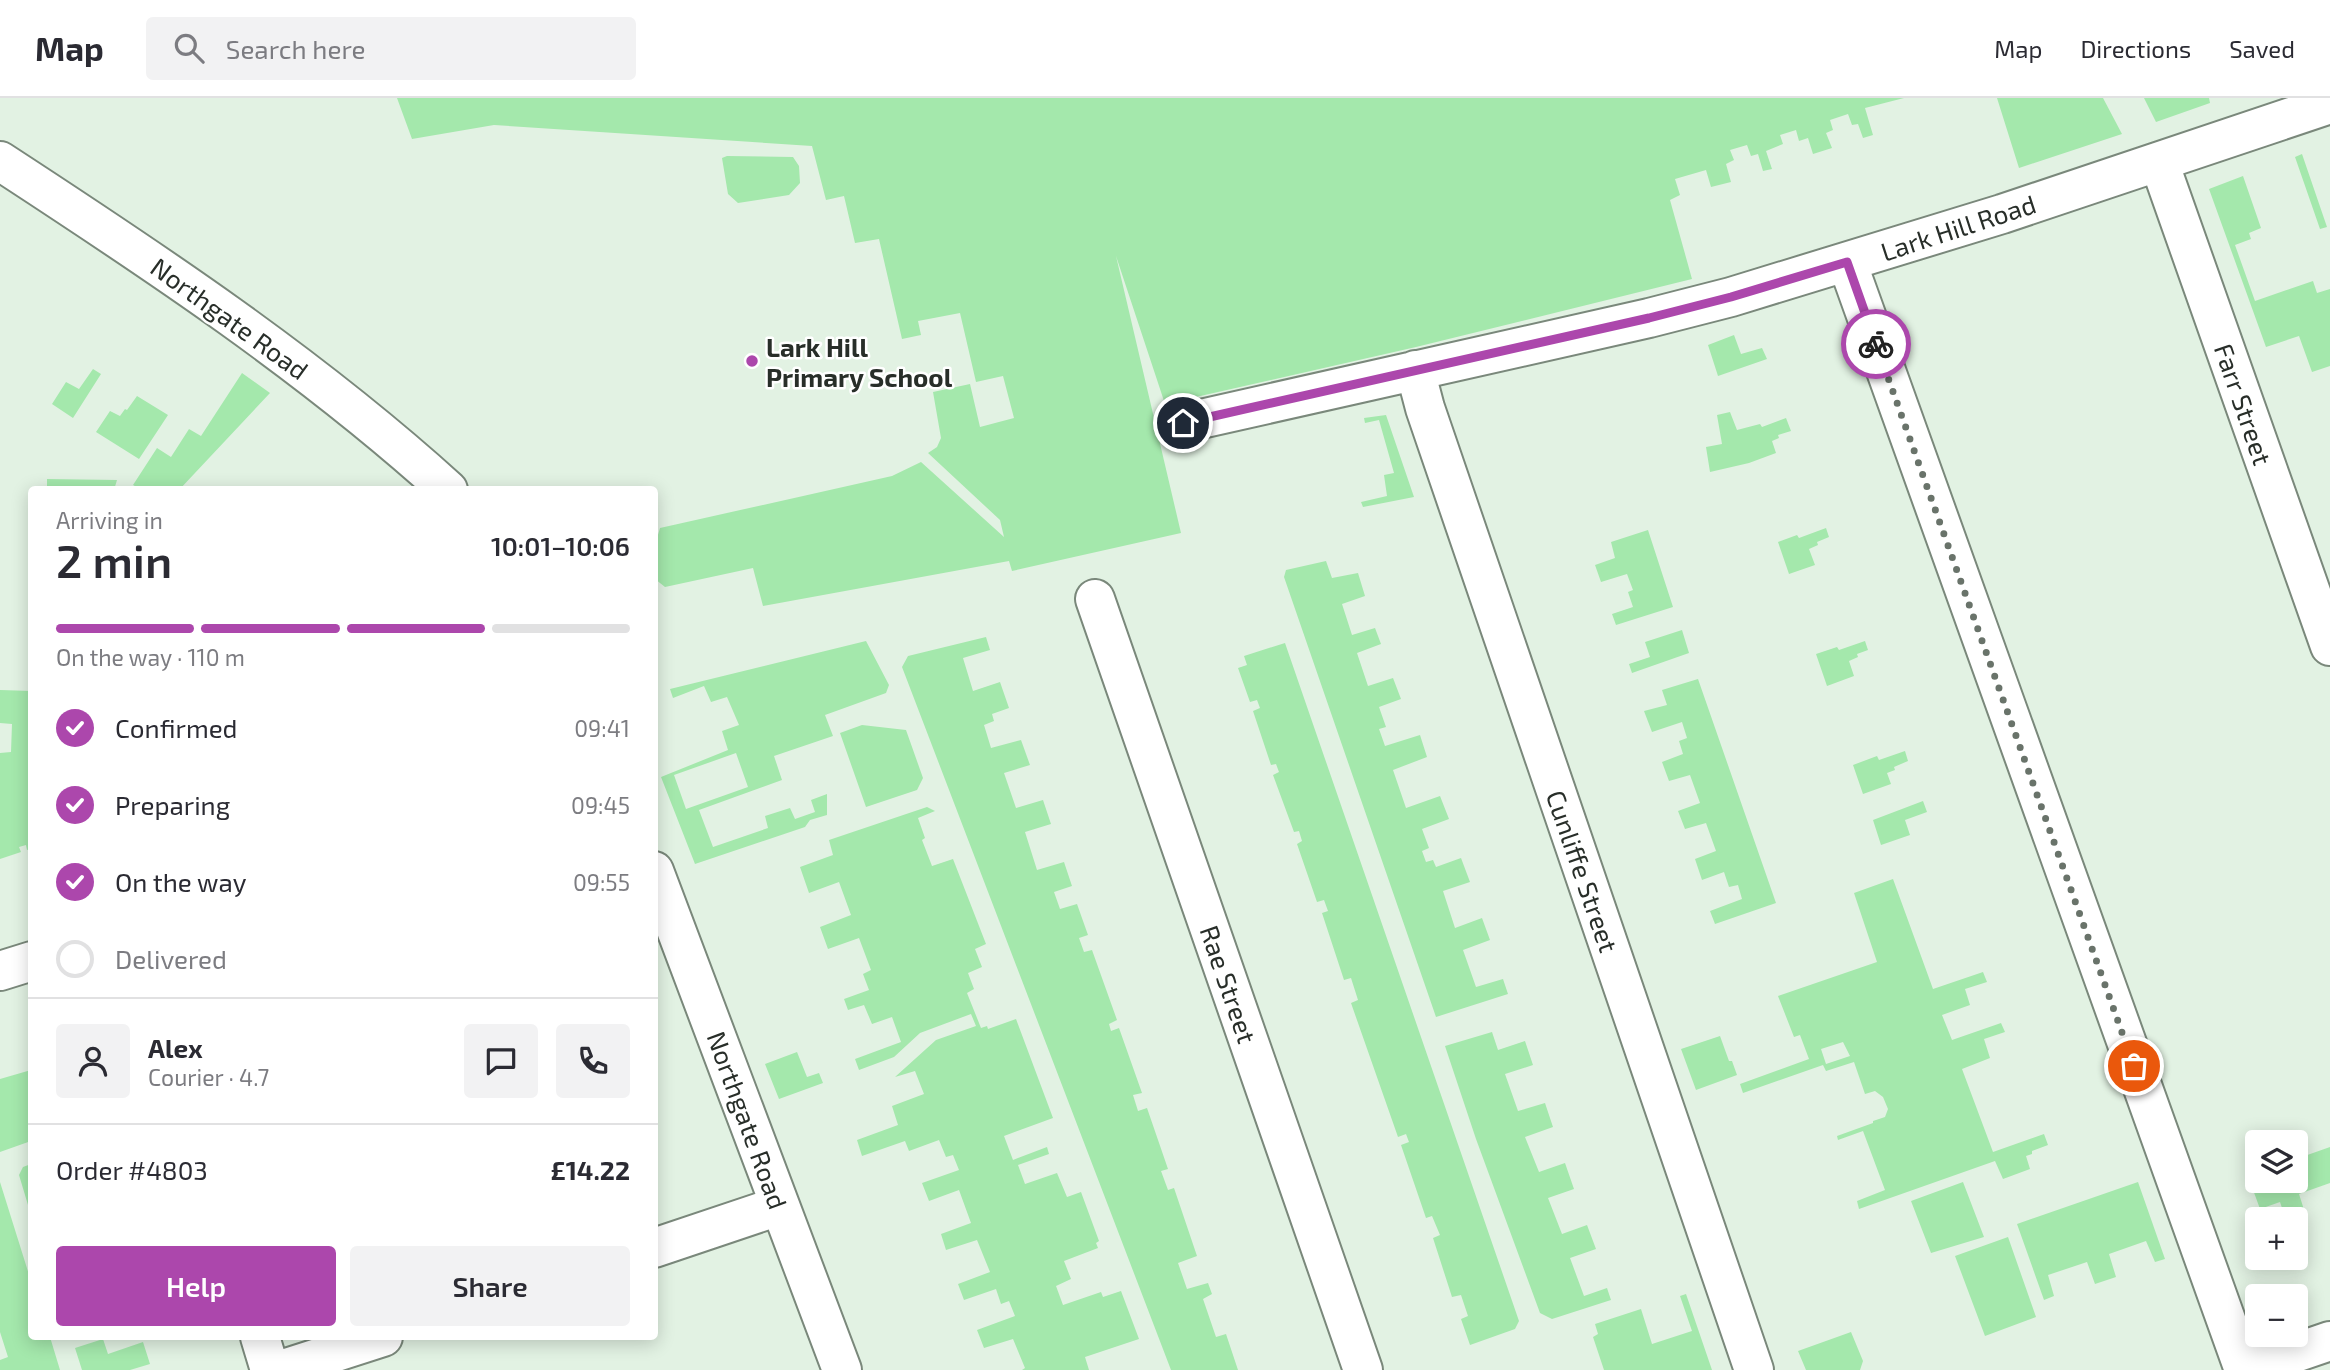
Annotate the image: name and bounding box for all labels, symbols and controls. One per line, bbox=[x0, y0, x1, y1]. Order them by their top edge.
search box bbox=[146, 17, 636, 80]
text: Map bbox=[35, 28, 104, 68]
icon: search bbox=[170, 29, 208, 67]
text: Search here bbox=[226, 33, 365, 64]
text: Map bbox=[1994, 34, 2042, 63]
text: Directions bbox=[2080, 34, 2191, 63]
text: Saved bbox=[2229, 34, 2295, 63]
street label: Lark Hill Road bbox=[1877, 187, 2039, 267]
street label: Northgate Road bbox=[145, 251, 315, 385]
courier bbox=[1841, 309, 1911, 379]
icon: bike bbox=[1857, 325, 1895, 363]
place label: Lark Hill Primary School bbox=[766, 331, 953, 393]
street label: Farr Street bbox=[2209, 339, 2279, 469]
marker: Lark Hill Primary School bbox=[744, 353, 760, 369]
pin bbox=[1153, 393, 1213, 453]
icon: home bbox=[1164, 404, 1202, 442]
text: Arriving in bbox=[56, 506, 163, 534]
text: 10:01–10:06 bbox=[491, 530, 630, 561]
text: 2 min bbox=[56, 532, 172, 587]
text: On the way · 110 m bbox=[56, 643, 245, 671]
icon: check bbox=[56, 709, 94, 747]
text: Confirmed bbox=[115, 712, 238, 743]
text: 09:41 bbox=[574, 714, 630, 742]
icon: check bbox=[56, 786, 94, 824]
street label: Cunliffe Street bbox=[1541, 786, 1625, 956]
text: Preparing bbox=[115, 789, 230, 820]
text: 09:45 bbox=[571, 791, 630, 819]
icon: check bbox=[56, 863, 94, 901]
text: On the way bbox=[115, 866, 246, 897]
text: 09:55 bbox=[573, 868, 630, 896]
street label: Rae Street bbox=[1194, 921, 1264, 1047]
text: Delivered bbox=[115, 943, 227, 974]
button: person bbox=[56, 1024, 130, 1098]
button: chat bbox=[464, 1024, 538, 1098]
button: phone bbox=[556, 1024, 630, 1098]
street label: Northgate Road bbox=[702, 1027, 794, 1213]
text: Alex bbox=[148, 1032, 203, 1063]
pin bbox=[2104, 1036, 2164, 1096]
icon: bag bbox=[2115, 1047, 2153, 1085]
text: Courier · 4.7 bbox=[148, 1063, 269, 1091]
map controls bbox=[2245, 1130, 2308, 1347]
button: layers bbox=[2245, 1130, 2308, 1193]
text: Order #4803 bbox=[56, 1154, 208, 1185]
text: £14.22 bbox=[550, 1154, 630, 1185]
button: + bbox=[2245, 1207, 2308, 1270]
button: Help bbox=[56, 1246, 336, 1326]
button: Share bbox=[350, 1246, 630, 1326]
button: − bbox=[2245, 1284, 2308, 1347]

